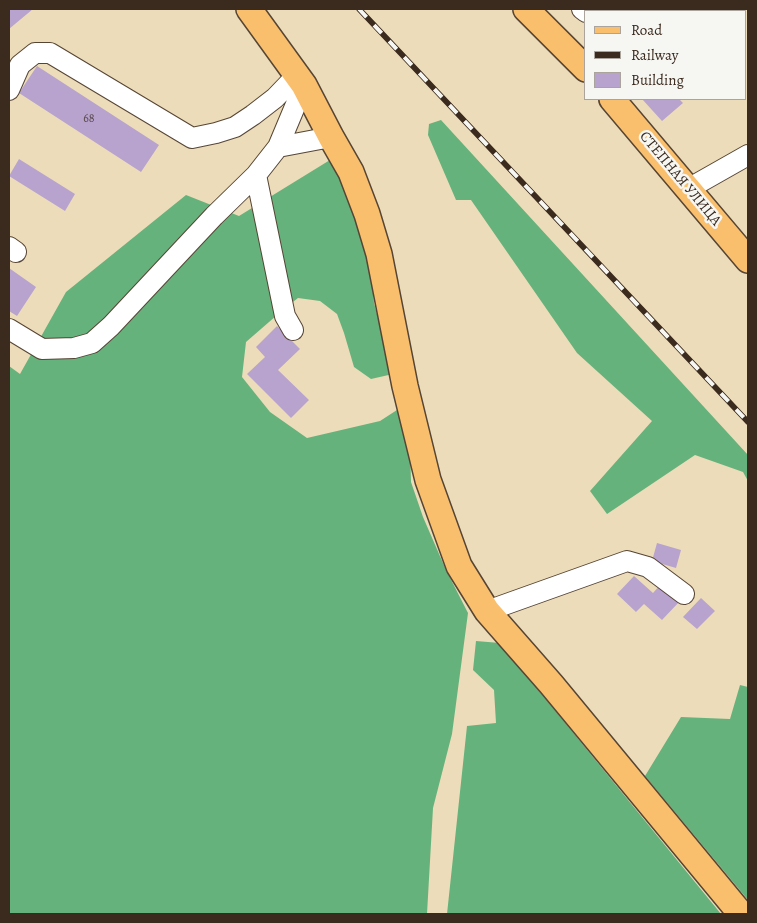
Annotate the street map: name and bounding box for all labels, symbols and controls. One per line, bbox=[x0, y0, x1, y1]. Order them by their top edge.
legend bbox=[584, 10, 747, 100]
text: Road bbox=[631, 20, 662, 40]
text: Railway bbox=[631, 45, 678, 65]
text: Building bbox=[631, 70, 684, 90]
house number: 68 bbox=[83, 112, 95, 126]
street label: СТЕПНАЯ УЛИЦА bbox=[635, 128, 725, 230]

